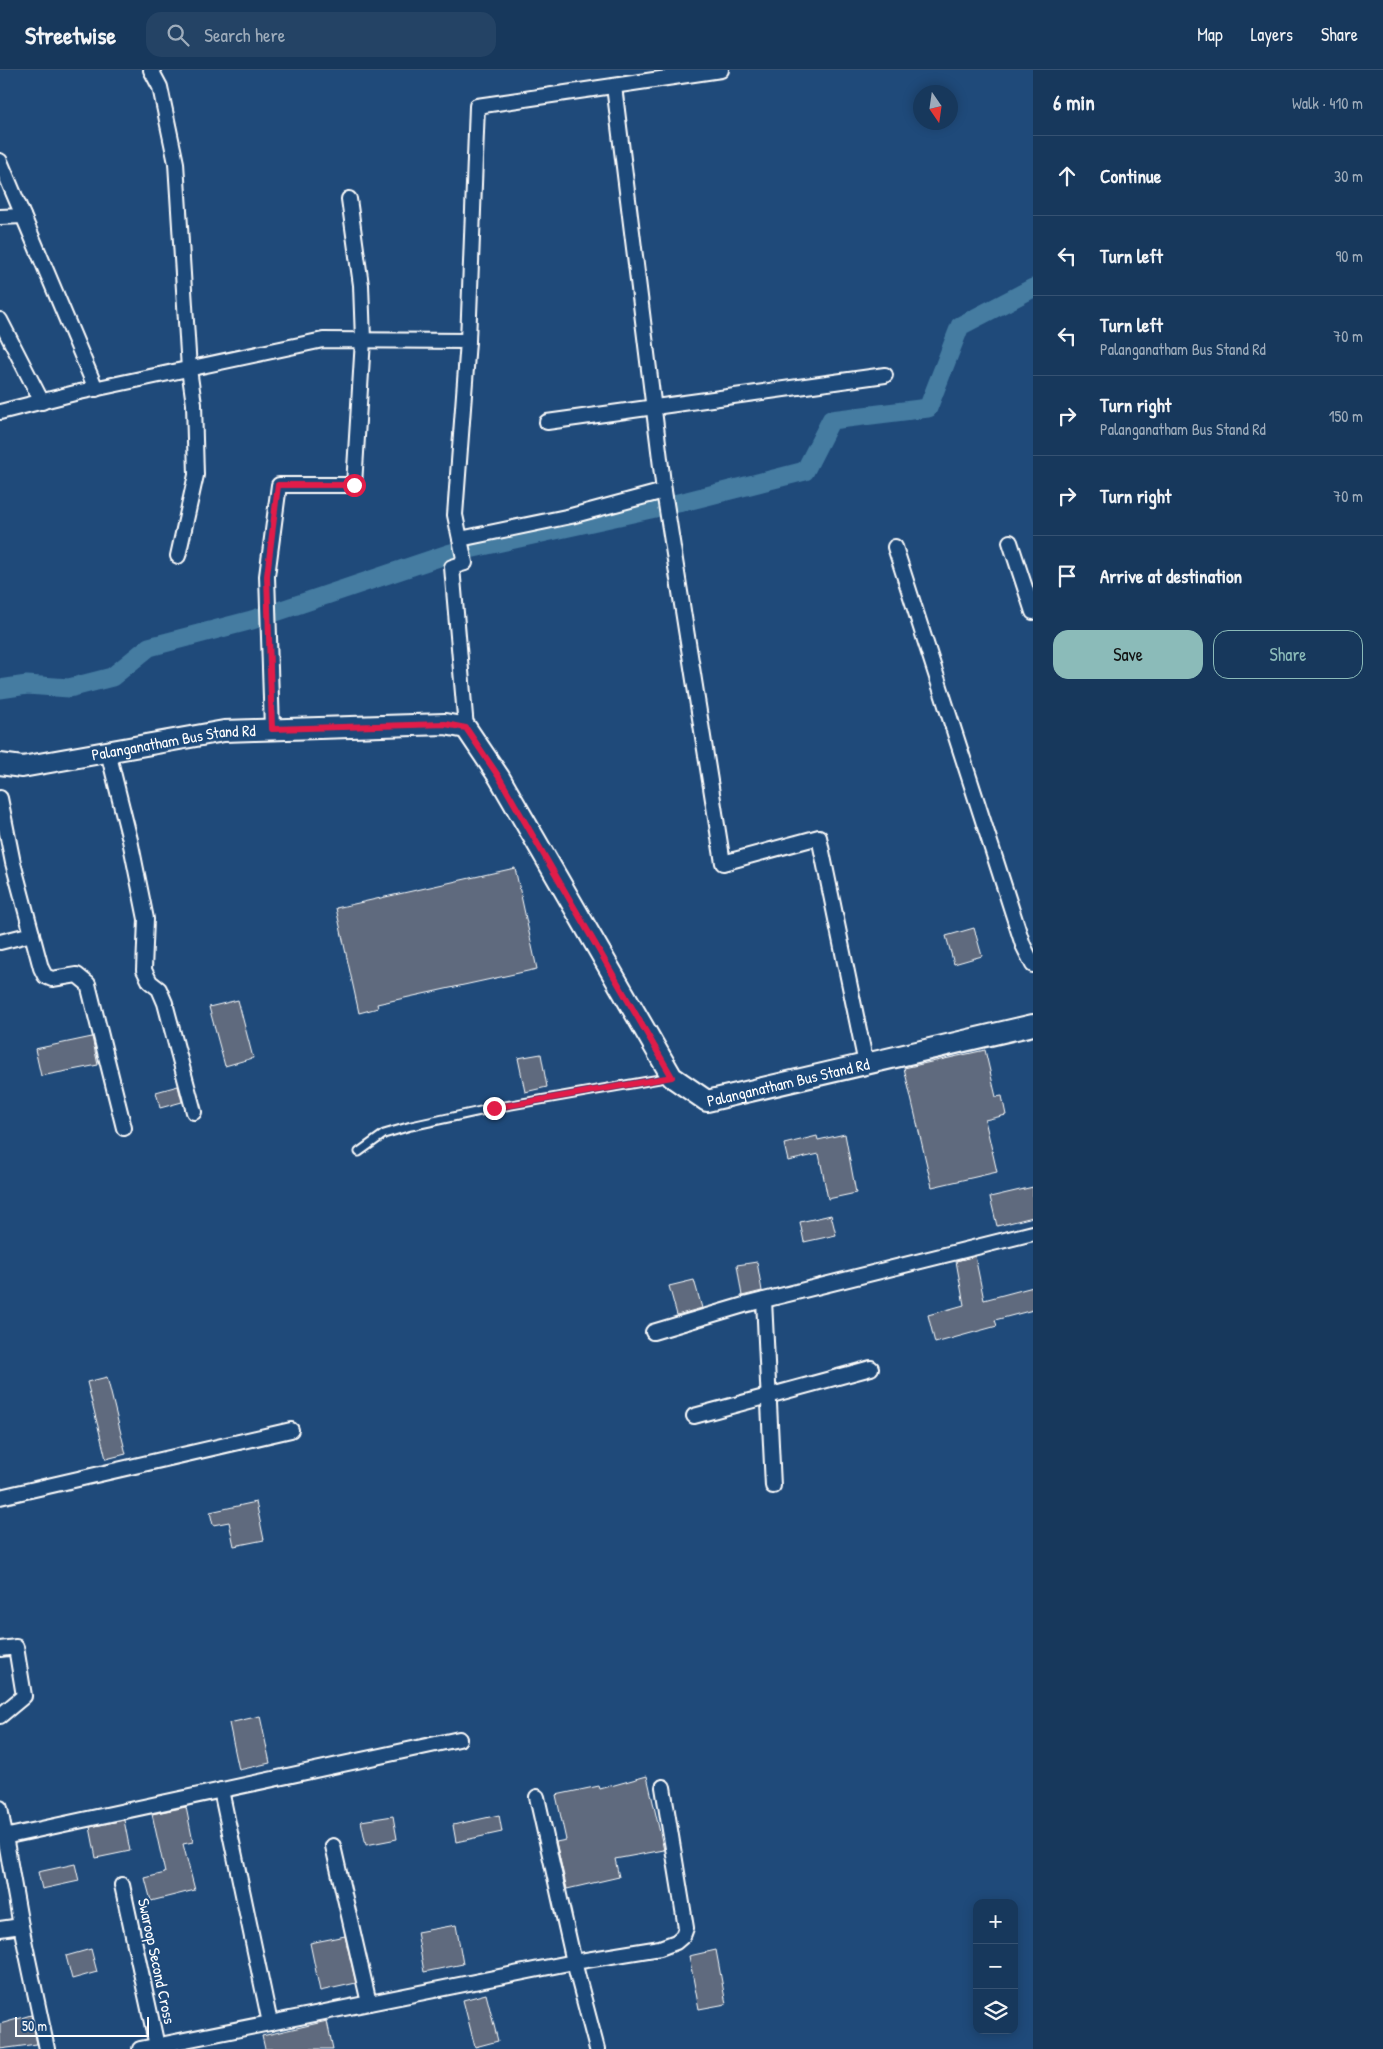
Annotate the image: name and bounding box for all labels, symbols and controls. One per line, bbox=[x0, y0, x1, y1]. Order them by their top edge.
search box bbox=[146, 12, 496, 57]
text: Streetwise bbox=[25, 19, 116, 51]
icon: search bbox=[164, 21, 192, 49]
text: Search here bbox=[204, 22, 285, 48]
text: Map bbox=[1197, 22, 1223, 47]
text: Layers bbox=[1251, 22, 1293, 47]
text: Share bbox=[1321, 22, 1358, 47]
north arrow bbox=[913, 85, 958, 130]
text: 6 min bbox=[1053, 88, 1095, 117]
text: Walk · 410 m bbox=[1292, 92, 1363, 114]
icon: ahead bbox=[1053, 162, 1081, 190]
text: Continue bbox=[1100, 163, 1161, 189]
text: 30 m bbox=[1334, 165, 1363, 187]
icon: left bbox=[1053, 242, 1081, 270]
text: Turn left bbox=[1100, 243, 1163, 269]
text: 90 m bbox=[1335, 245, 1363, 267]
text: Turn left bbox=[1100, 312, 1163, 338]
icon: left bbox=[1053, 322, 1081, 350]
text: 70 m bbox=[1333, 325, 1363, 347]
text: Palanganatham Bus Stand Rd bbox=[1100, 338, 1266, 360]
text: Turn right bbox=[1100, 392, 1171, 418]
icon: right bbox=[1053, 402, 1081, 430]
text: 150 m bbox=[1329, 405, 1363, 427]
text: Palanganatham Bus Stand Rd bbox=[1100, 418, 1266, 440]
route start bbox=[343, 474, 366, 497]
icon: right bbox=[1053, 482, 1081, 510]
text: Turn right bbox=[1100, 483, 1171, 509]
text: 70 m bbox=[1333, 485, 1363, 507]
icon: arrive bbox=[1053, 562, 1081, 590]
text: Arrive at destination bbox=[1100, 563, 1242, 589]
button: Save bbox=[1053, 630, 1203, 679]
button: Share bbox=[1213, 630, 1363, 679]
street label: Palanganatham Bus Stand Rd bbox=[90, 719, 256, 765]
street label: Palanganatham Bus Stand Rd bbox=[705, 1053, 871, 1112]
route end bbox=[483, 1097, 506, 1120]
street label: Swaroop Second Cross bbox=[133, 1896, 181, 2026]
map controls bbox=[973, 1899, 1018, 2034]
button: + bbox=[973, 1899, 1018, 1944]
button: − bbox=[973, 1944, 1018, 1989]
button: layers bbox=[973, 1989, 1018, 2034]
scale bar bbox=[15, 2014, 149, 2037]
text: 50 m bbox=[22, 2016, 47, 2035]

